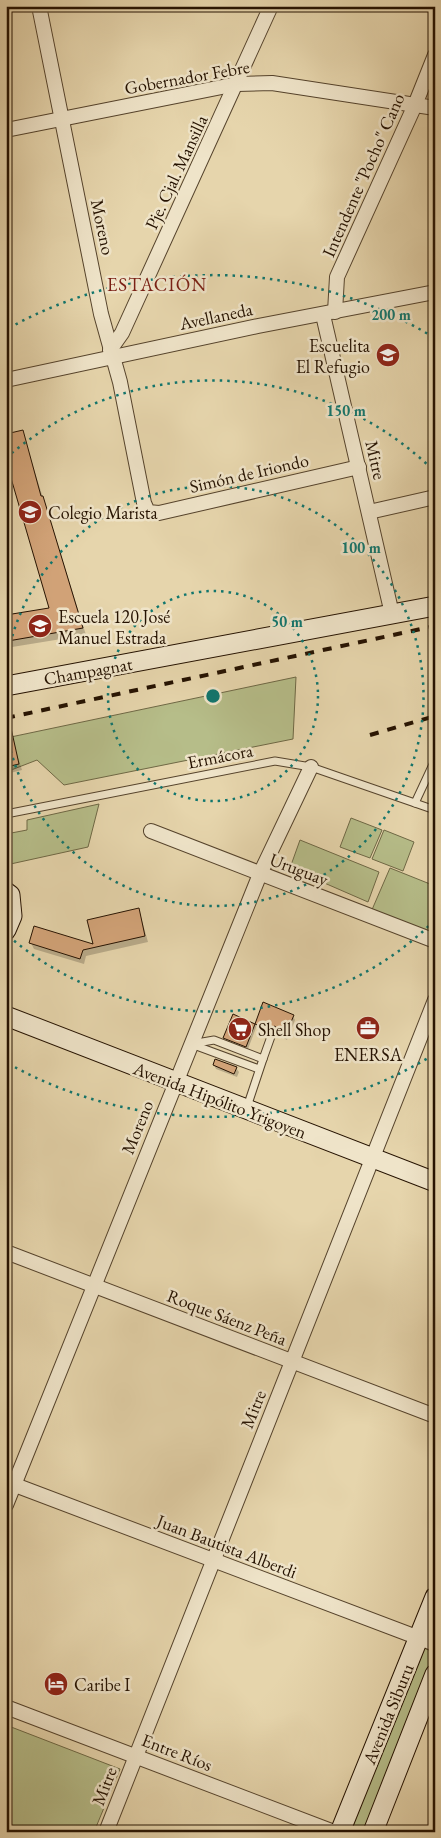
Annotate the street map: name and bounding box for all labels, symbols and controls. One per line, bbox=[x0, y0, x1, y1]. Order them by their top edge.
street label: Gobernador Febre bbox=[123, 55, 251, 99]
street label: Intendente "Pocho" Cano bbox=[316, 89, 410, 261]
street label: Pje. Cjal. Mansilla bbox=[139, 110, 213, 233]
street label: Moreno bbox=[86, 197, 120, 257]
district label: ESTACIÓN bbox=[107, 272, 207, 297]
street label: Avellaneda bbox=[176, 297, 255, 335]
text: 200 m bbox=[371, 305, 411, 324]
place label: Escuelita El Refugio bbox=[296, 334, 371, 378]
school or university icon: Escuelita El Refugio bbox=[375, 342, 401, 368]
text: 150 m bbox=[326, 401, 366, 420]
street label: Mitre bbox=[360, 438, 392, 482]
street label: Simón de Iriondo bbox=[187, 448, 311, 498]
school or university icon: Colegio Marista bbox=[17, 499, 43, 525]
place label: Colegio Marista bbox=[48, 501, 158, 524]
text: 100 m bbox=[341, 538, 381, 557]
place label: Escuela 120 José Manuel Estrada bbox=[58, 605, 170, 649]
text: 50 m bbox=[271, 612, 303, 631]
school or university icon: Escuela 120 José Manuel Estrada bbox=[27, 613, 53, 639]
street label: Champagnat bbox=[42, 652, 134, 690]
centre of rings bbox=[204, 687, 222, 705]
street label: Ermácora bbox=[185, 738, 256, 774]
street label: Uruguay bbox=[266, 847, 332, 891]
office icon: ENERSA bbox=[355, 1015, 381, 1041]
supermarket icon: Shell Shop bbox=[227, 1016, 253, 1042]
place label: Shell Shop bbox=[258, 1018, 331, 1041]
place label: ENERSA bbox=[334, 1043, 403, 1066]
street label: Avenida Hipólito Yrigoyen bbox=[129, 1056, 310, 1144]
street label: Moreno bbox=[116, 1097, 158, 1157]
street label: Roque Sáenz Peña bbox=[164, 1284, 291, 1351]
street label: Mitre bbox=[235, 1386, 271, 1432]
street label: Juan Bautista Alberdi bbox=[152, 1508, 301, 1583]
street label: Avenida Siburu bbox=[357, 1660, 419, 1769]
hotel icon: Caribe I bbox=[43, 1671, 69, 1697]
place label: Caribe I bbox=[74, 1673, 130, 1696]
street label: Entre Ríos bbox=[138, 1728, 216, 1776]
street label: Mitre bbox=[86, 1764, 122, 1808]

